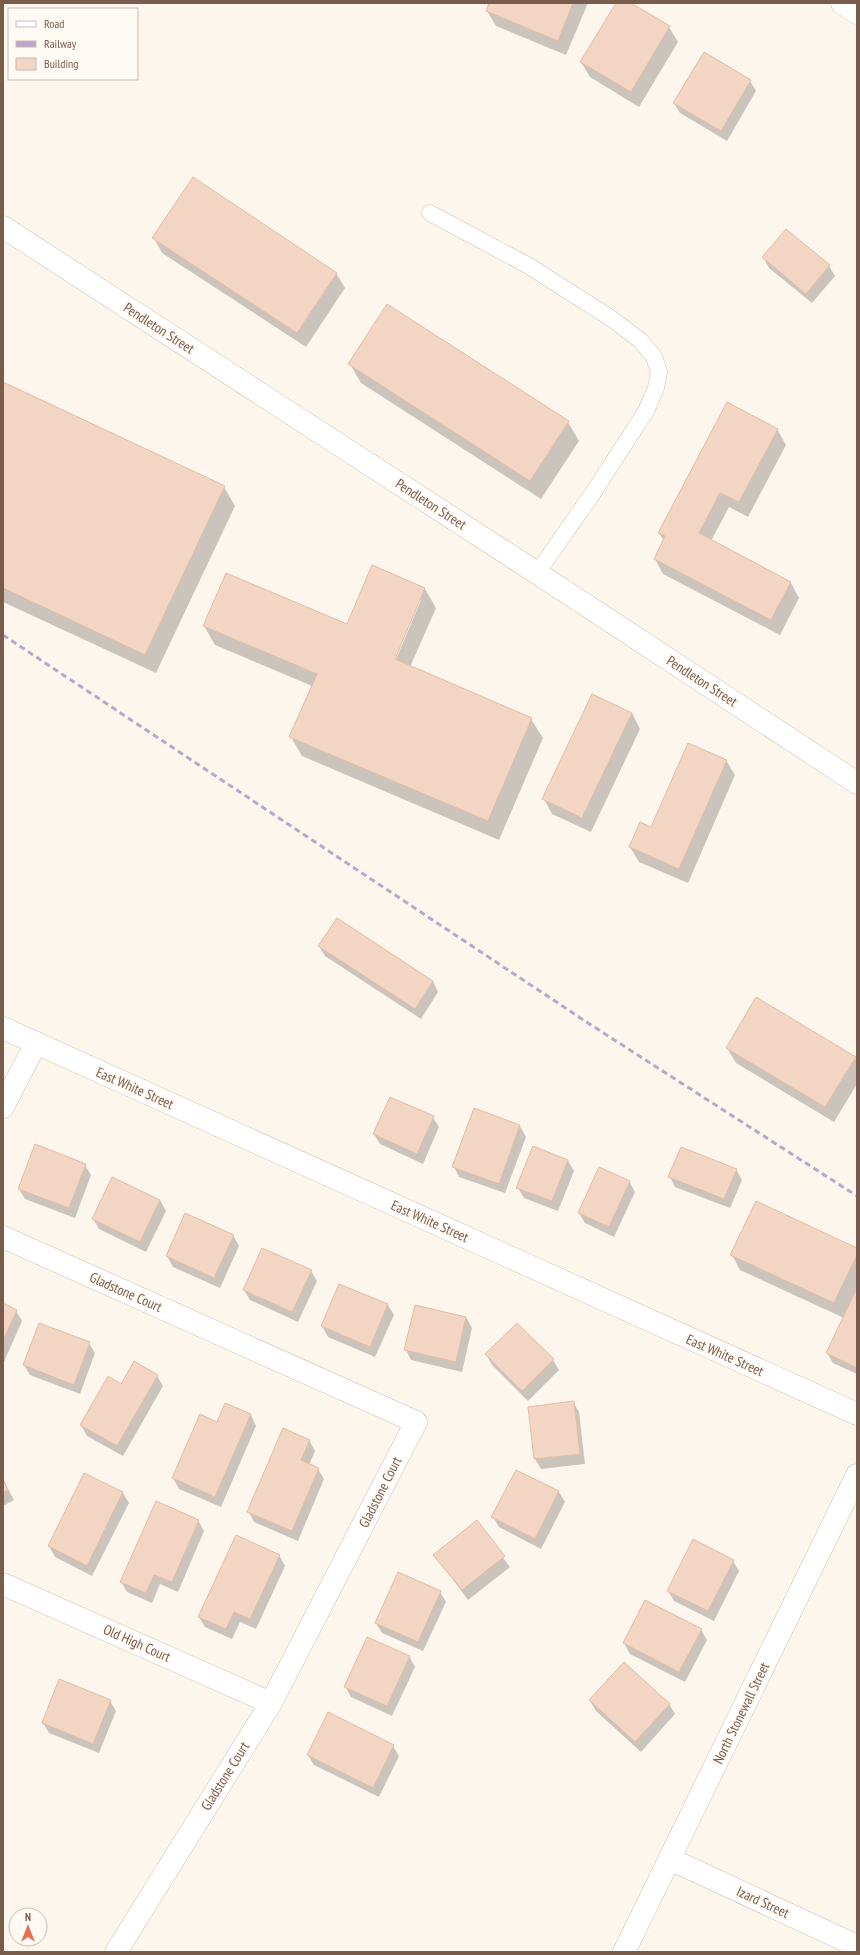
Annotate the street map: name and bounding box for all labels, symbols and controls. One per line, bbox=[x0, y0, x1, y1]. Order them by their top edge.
legend bbox=[8, 8, 138, 80]
text: Road bbox=[44, 16, 64, 31]
text: Railway bbox=[44, 36, 77, 51]
text: Building bbox=[44, 56, 79, 71]
street label: Pendleton Street bbox=[120, 298, 198, 358]
street label: Pendleton Street bbox=[392, 474, 470, 534]
street label: Pendleton Street bbox=[663, 651, 741, 711]
street label: East White Street bbox=[93, 1063, 177, 1113]
street label: East White Street bbox=[388, 1196, 472, 1246]
street label: Gladstone Court bbox=[87, 1268, 165, 1316]
street label: East White Street bbox=[683, 1330, 767, 1380]
street label: Gladstone Court bbox=[354, 1453, 406, 1531]
street label: Old High Court bbox=[101, 1620, 174, 1666]
street label: North Stonewall Street bbox=[709, 1659, 773, 1767]
street label: Gladstone Court bbox=[197, 1738, 253, 1814]
street label: Izard Street bbox=[734, 1882, 792, 1922]
north arrow bbox=[8, 1907, 48, 1947]
text: N bbox=[25, 1910, 31, 1924]

